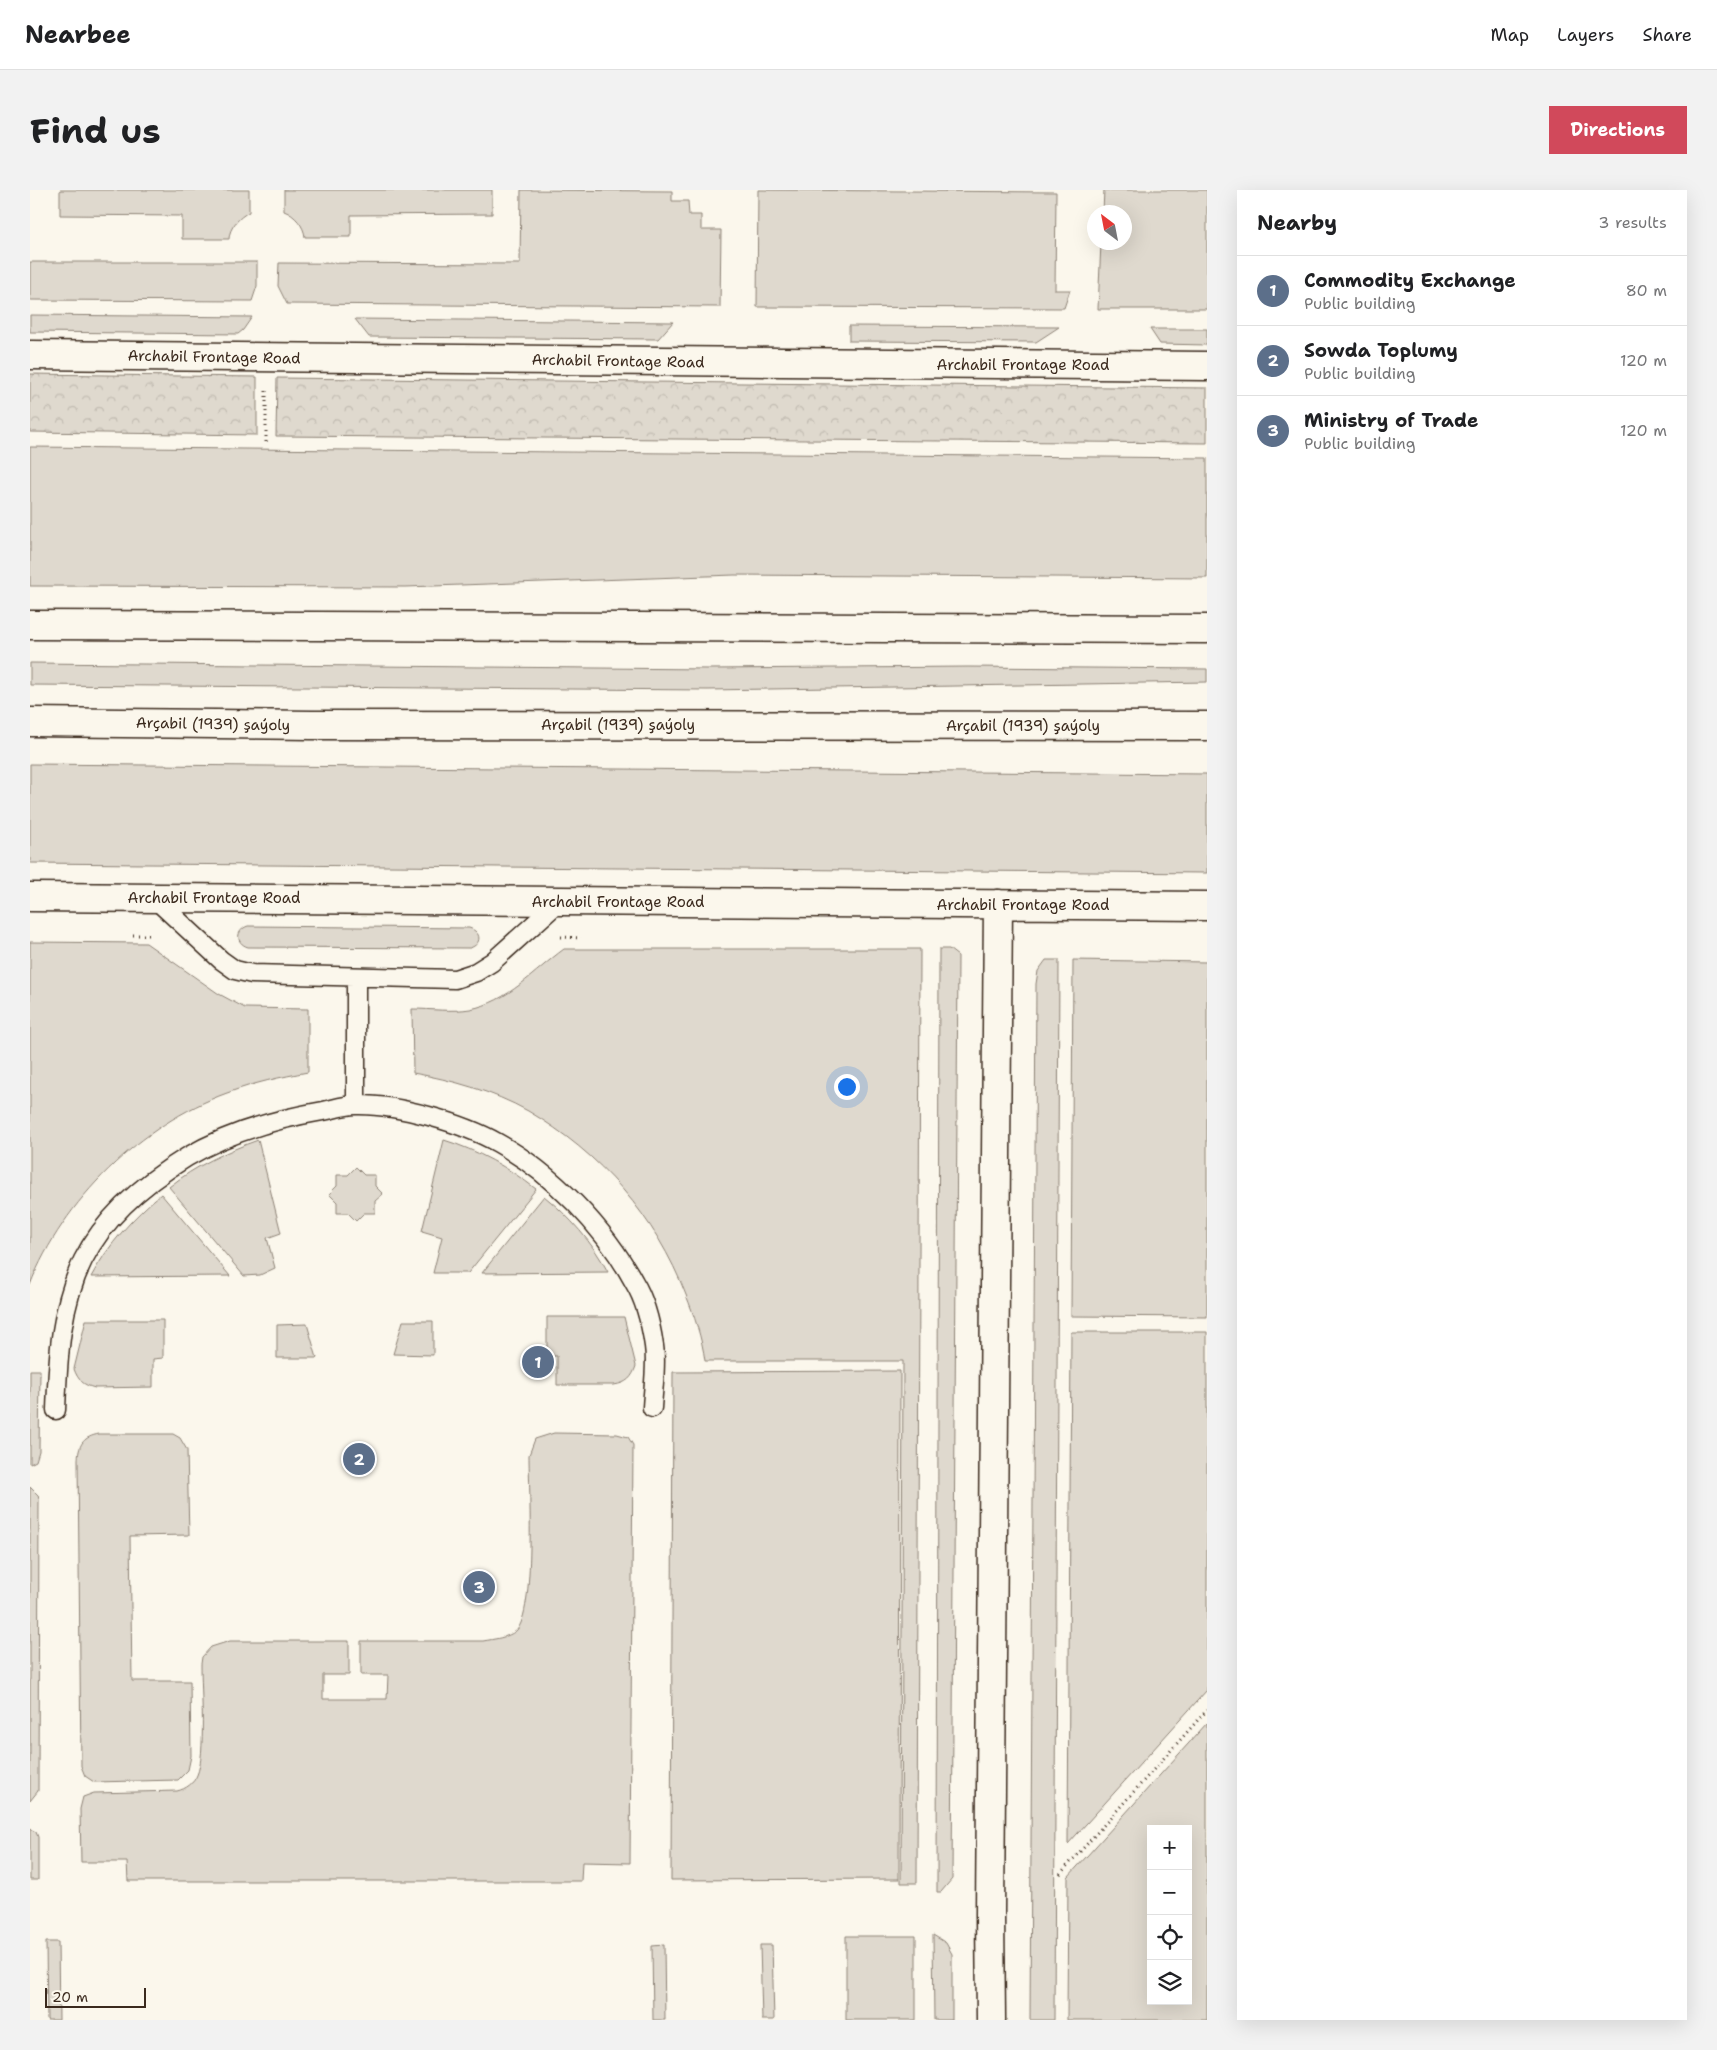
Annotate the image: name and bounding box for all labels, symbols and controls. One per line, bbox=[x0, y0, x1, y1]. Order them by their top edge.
text: Nearbee bbox=[25, 19, 131, 51]
text: Map bbox=[1491, 23, 1529, 47]
text: Layers bbox=[1557, 23, 1614, 47]
text: Share bbox=[1642, 23, 1692, 47]
button: Directions bbox=[1549, 106, 1687, 154]
text: Find us bbox=[30, 107, 161, 154]
north arrow bbox=[1087, 205, 1132, 250]
text: Nearby bbox=[1257, 209, 1337, 237]
text: 3 results bbox=[1598, 212, 1667, 233]
text: Commodity Exchange bbox=[1304, 268, 1516, 293]
text: 1 bbox=[1269, 280, 1277, 301]
text: 80 m bbox=[1626, 280, 1667, 301]
text: Public building bbox=[1304, 293, 1416, 314]
text: Sowda Toplumy bbox=[1304, 338, 1458, 363]
street label: Archabil Frontage Road bbox=[127, 345, 301, 369]
street label: Archabil Frontage Road bbox=[531, 349, 705, 373]
text: 2 bbox=[1267, 350, 1279, 371]
text: 120 m bbox=[1620, 350, 1667, 371]
street label: Archabil Frontage Road bbox=[936, 355, 1110, 375]
text: Public building bbox=[1304, 363, 1416, 384]
text: Ministry of Trade bbox=[1304, 408, 1478, 433]
text: 3 bbox=[1267, 420, 1279, 441]
text: 120 m bbox=[1620, 420, 1667, 441]
text: Public building bbox=[1304, 433, 1416, 454]
street label: Arçabil (1939) şaýoly bbox=[136, 713, 290, 735]
street label: Arçabil (1939) şaýoly bbox=[541, 715, 695, 735]
street label: Arçabil (1939) şaýoly bbox=[946, 716, 1100, 736]
street label: Archabil Frontage Road bbox=[127, 888, 301, 908]
street label: Archabil Frontage Road bbox=[531, 892, 705, 912]
street label: Archabil Frontage Road bbox=[936, 895, 1110, 915]
your location bbox=[834, 1074, 860, 1100]
pin: 1 bbox=[522, 1343, 554, 1381]
pin: 2 bbox=[343, 1440, 375, 1478]
pin: 3 bbox=[463, 1568, 495, 1606]
map controls bbox=[1147, 1825, 1192, 2005]
button: + bbox=[1147, 1825, 1192, 1870]
button: − bbox=[1147, 1870, 1192, 1915]
button: locate bbox=[1147, 1915, 1192, 1960]
button: layers bbox=[1147, 1960, 1192, 2005]
scale bar bbox=[45, 1985, 146, 2008]
text: 20 m bbox=[52, 1988, 88, 2006]

